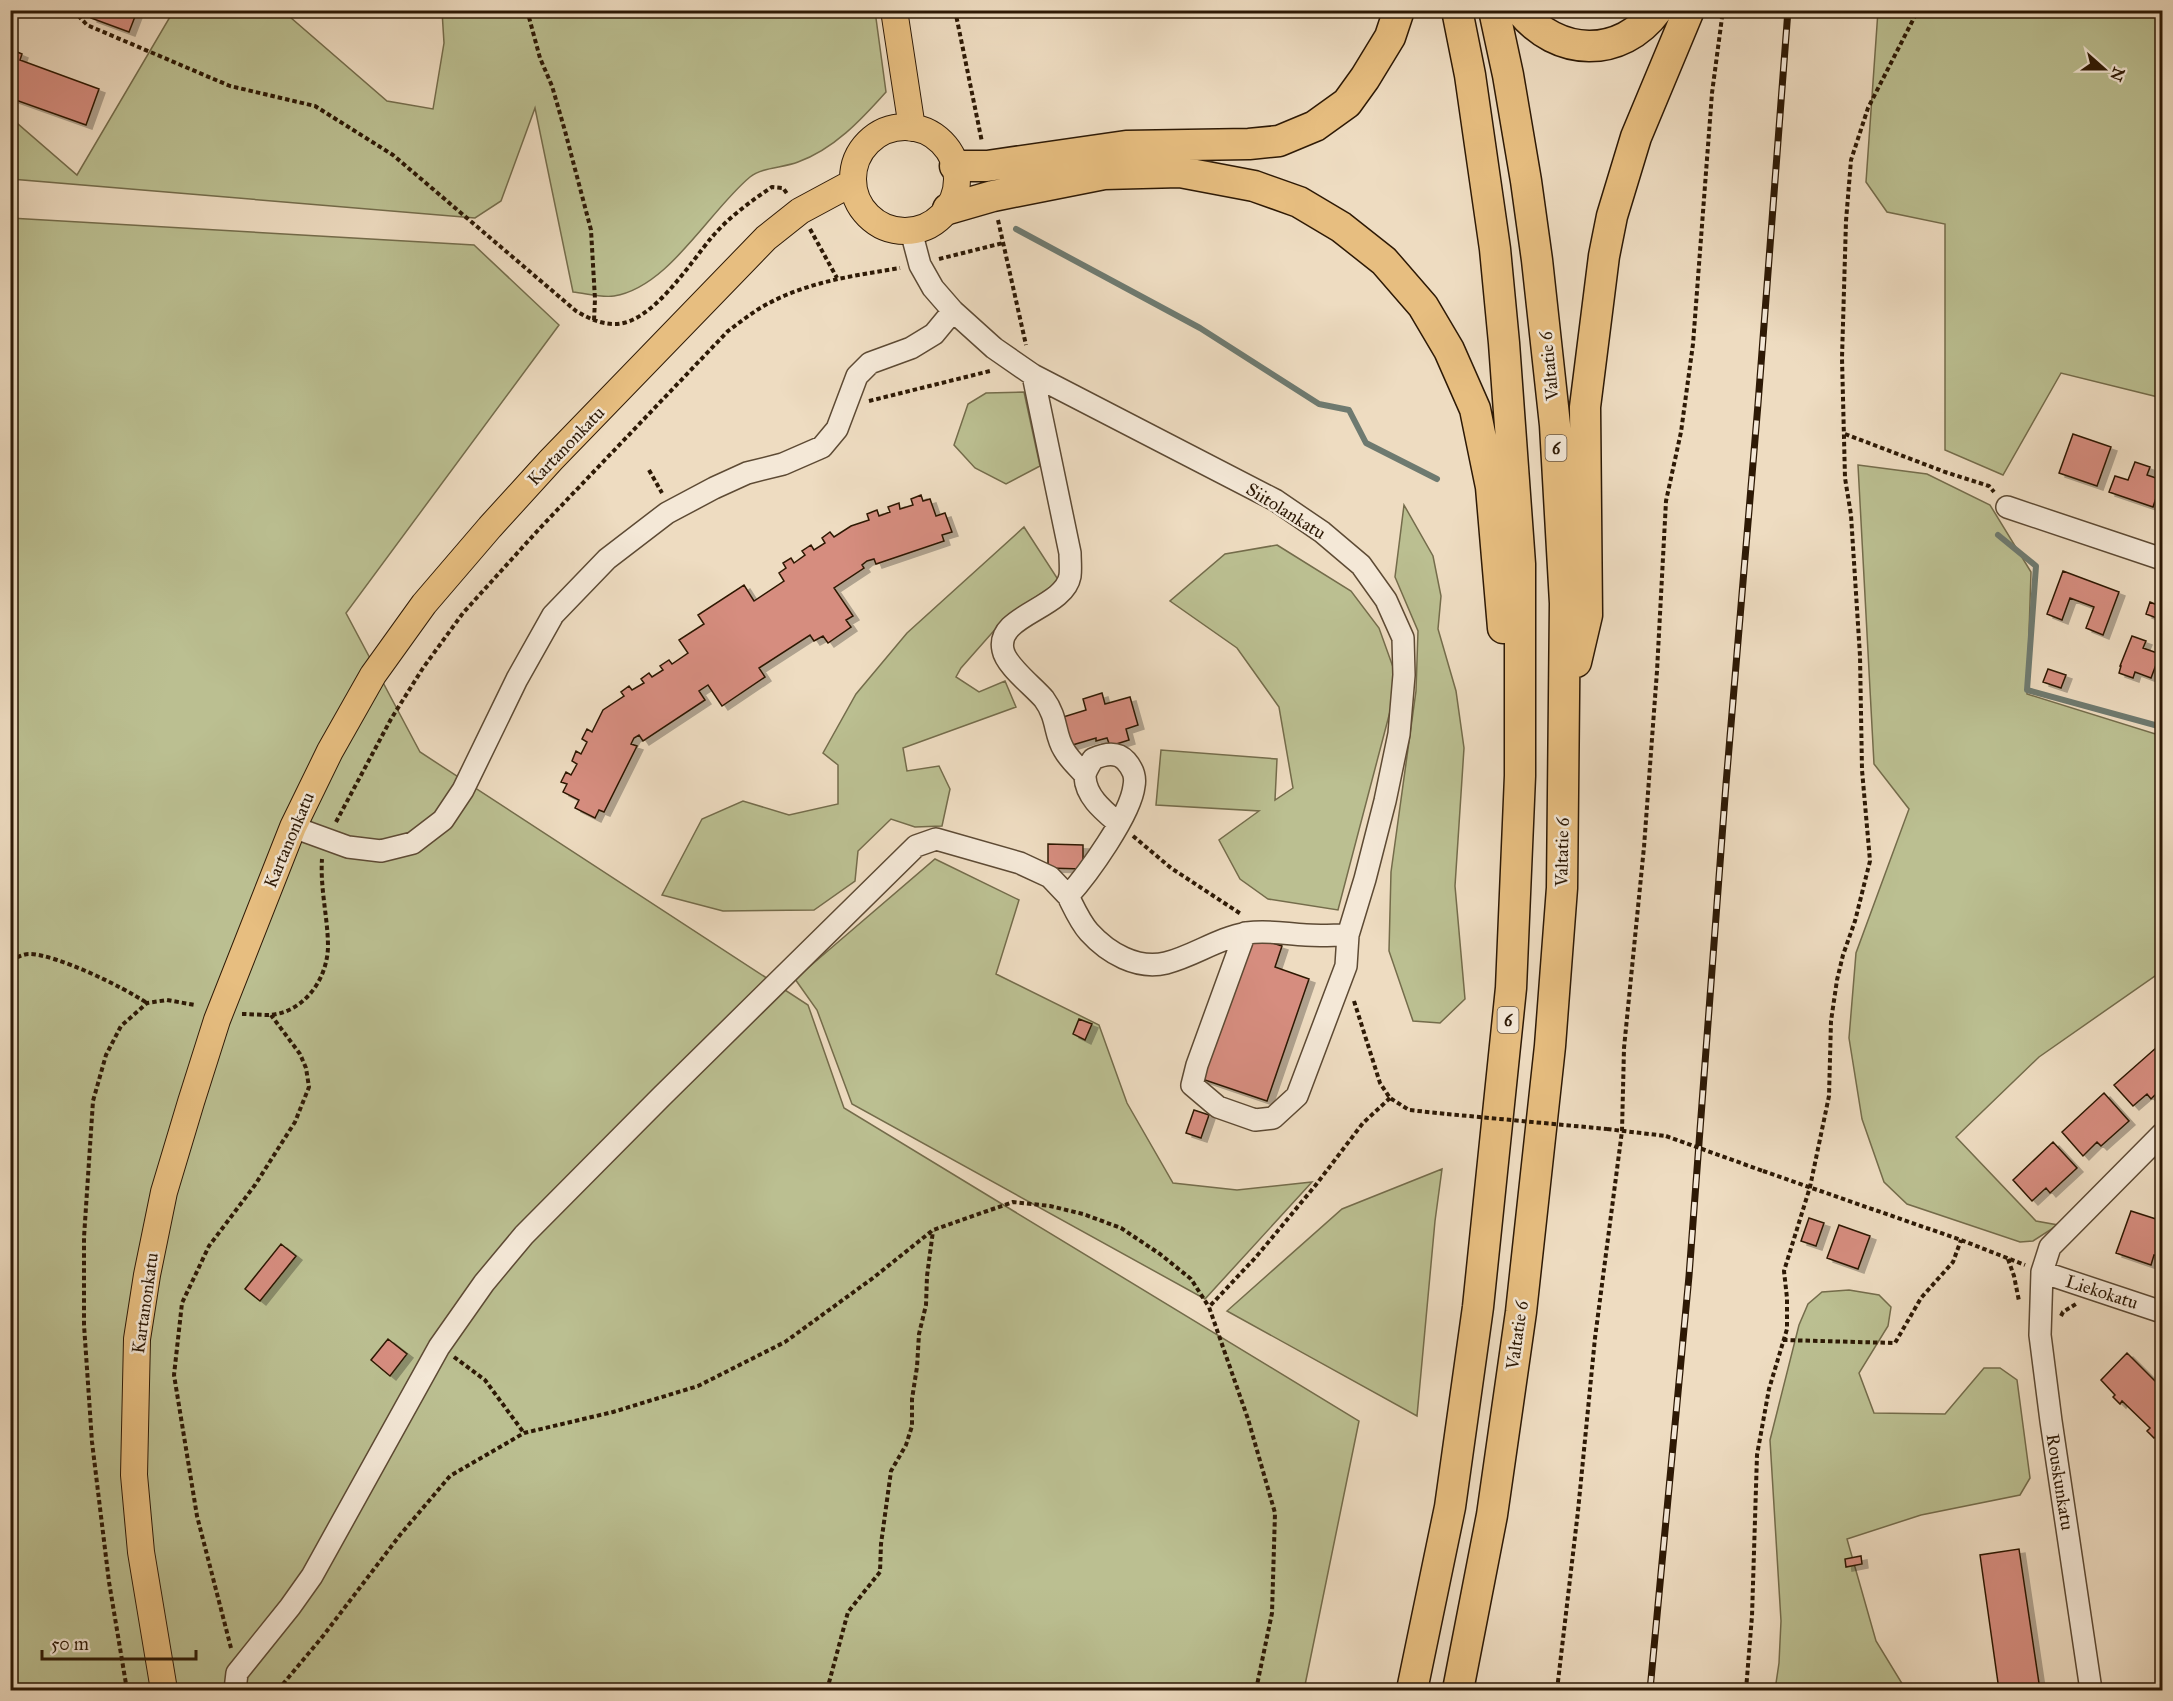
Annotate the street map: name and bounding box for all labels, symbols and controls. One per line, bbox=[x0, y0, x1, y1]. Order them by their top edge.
north arrow bbox=[2074, 39, 2134, 99]
text: N bbox=[2106, 64, 2129, 84]
street label: Valtatie 6 bbox=[1534, 330, 1564, 403]
street label: Kartanonkatu bbox=[523, 401, 610, 490]
road number: 6 bbox=[1546, 435, 1566, 461]
street label: Siitolankatu bbox=[1242, 478, 1330, 544]
street label: Kartanonkatu bbox=[259, 789, 319, 891]
street label: Valtatie 6 bbox=[1550, 816, 1574, 888]
road number: 6 bbox=[1498, 1007, 1518, 1033]
street label: Kartanonkatu bbox=[127, 1251, 163, 1355]
street label: Liekokatu bbox=[2063, 1270, 2141, 1314]
street label: Valtatie 6 bbox=[1501, 1298, 1533, 1372]
street label: Rouskunkatu bbox=[2042, 1432, 2079, 1532]
scale bar bbox=[42, 1623, 196, 1661]
text: 50 m bbox=[51, 1633, 89, 1655]

